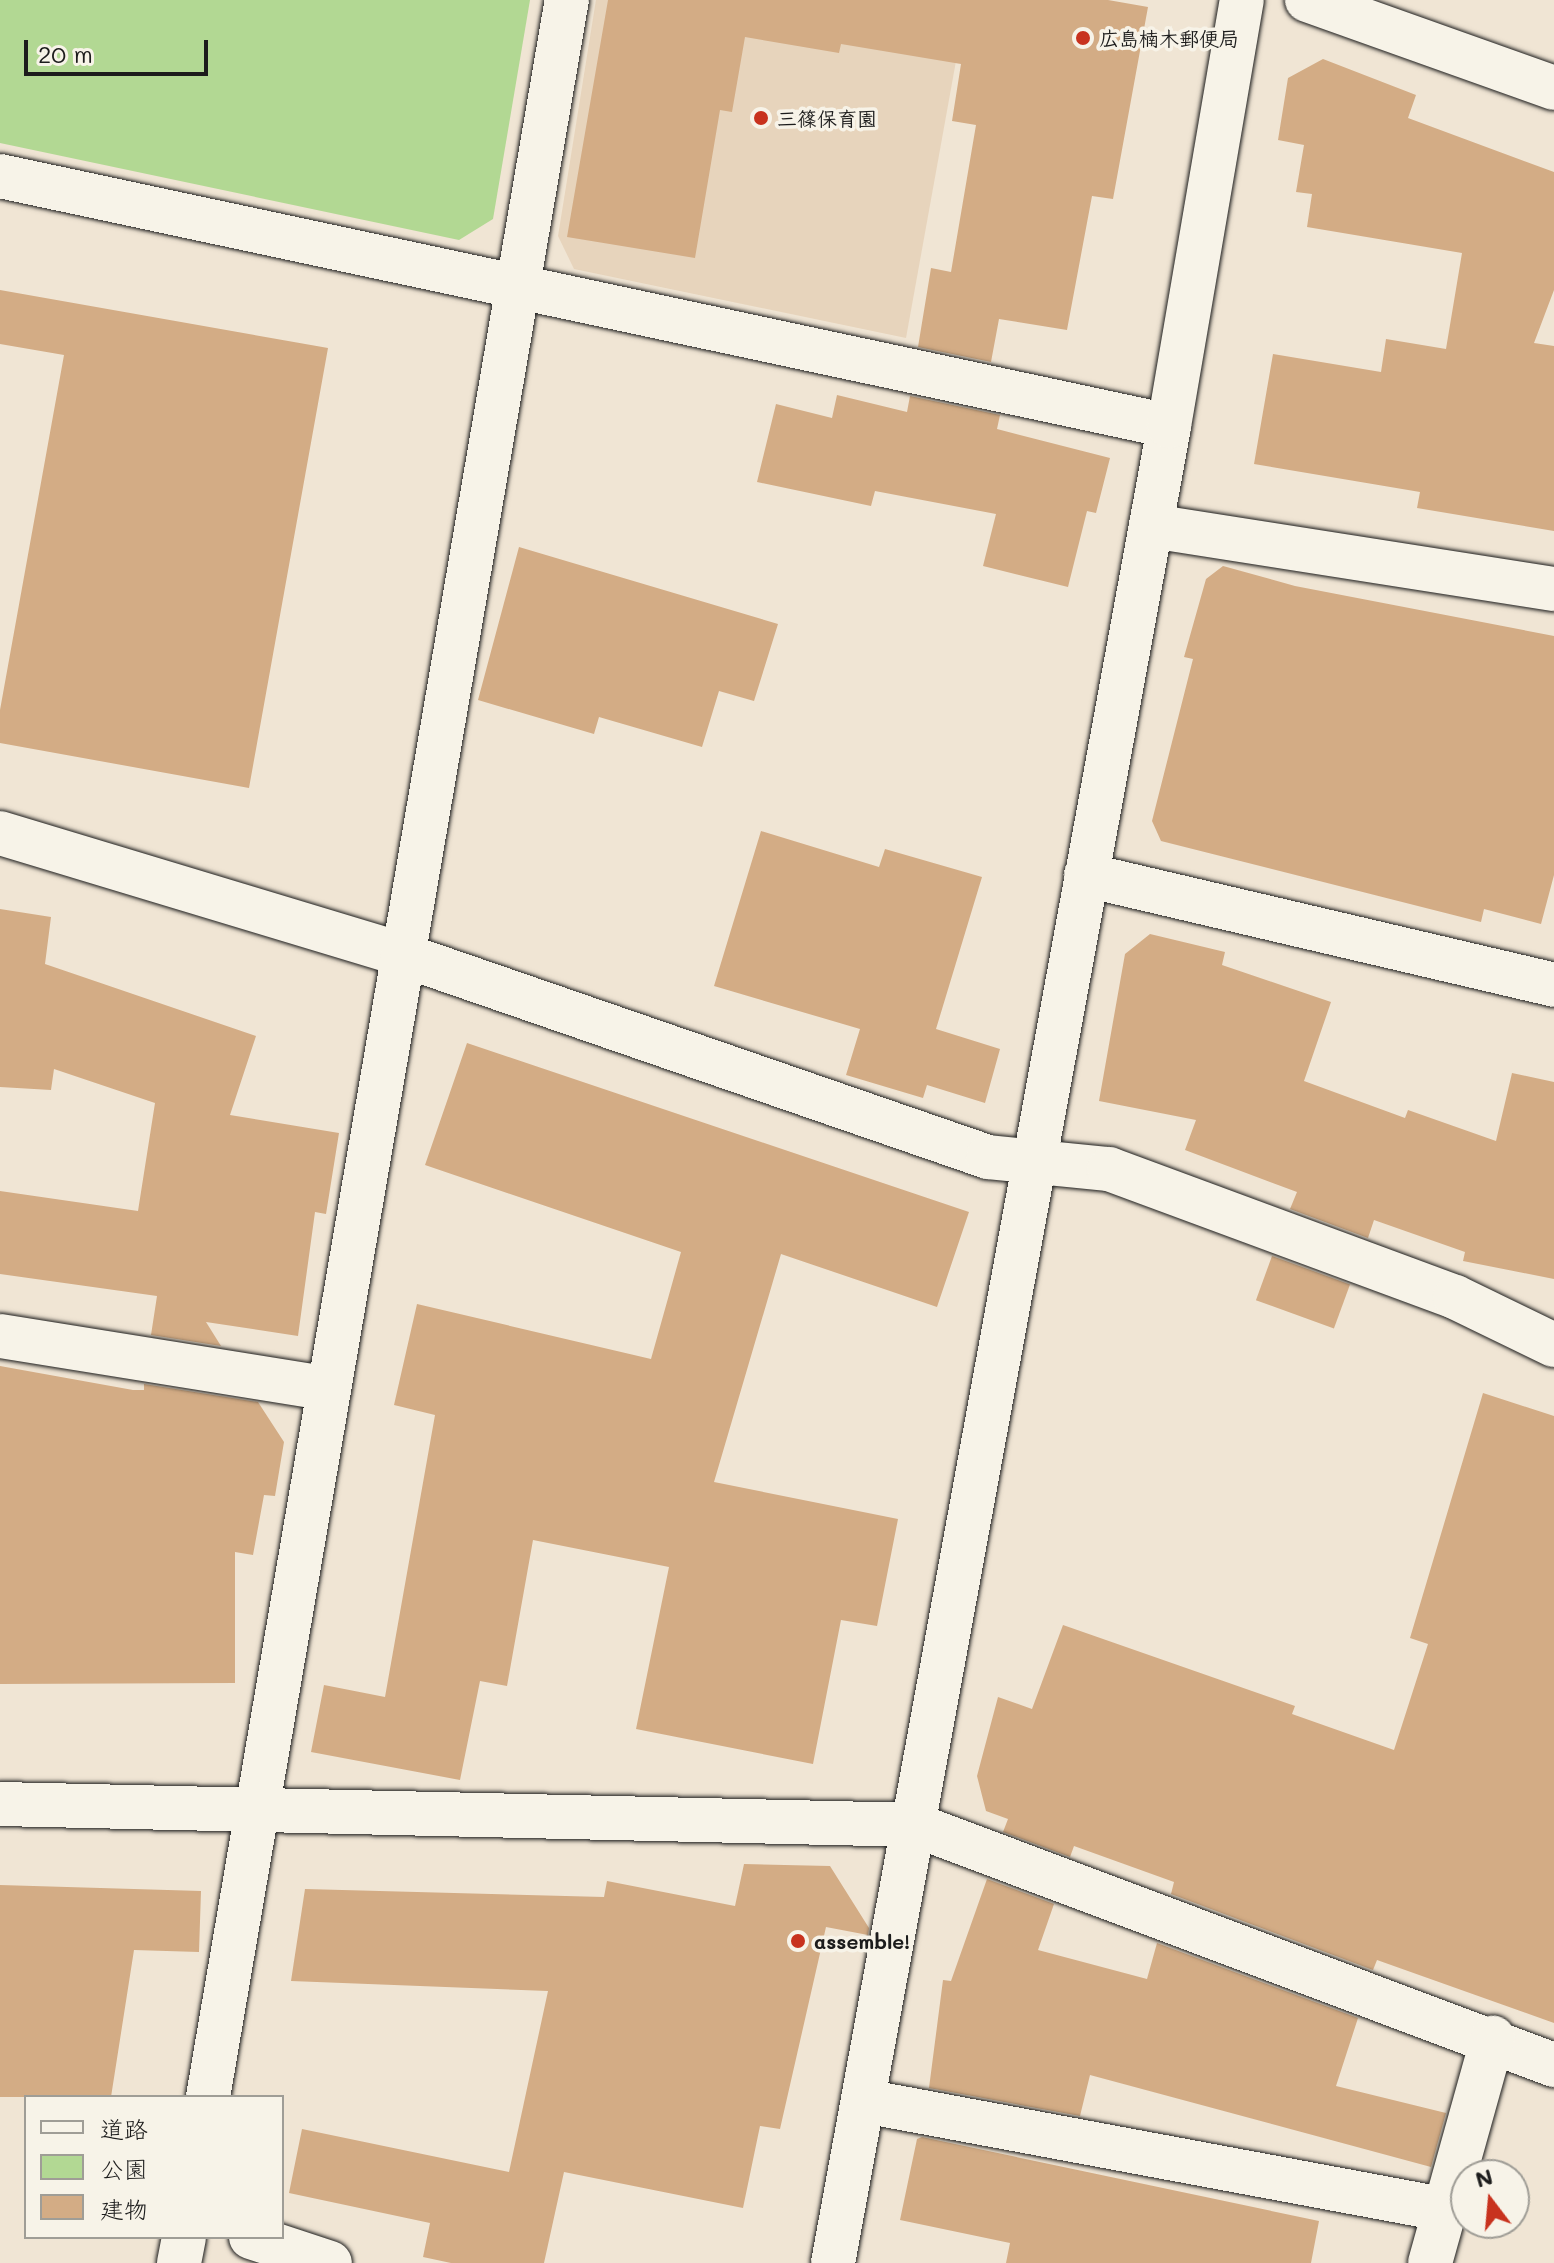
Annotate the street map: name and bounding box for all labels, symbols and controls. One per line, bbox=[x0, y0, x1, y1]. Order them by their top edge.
scale bar bbox=[28, 24, 212, 74]
place label: 広島楠木郵便局 bbox=[1099, 26, 1239, 50]
marker: 広島楠木郵便局 bbox=[1074, 29, 1092, 47]
text: 20 m bbox=[38, 38, 93, 69]
place label: 三篠保育園 bbox=[777, 106, 877, 130]
marker: 三篠保育園 bbox=[752, 109, 770, 127]
place label: assemble! bbox=[814, 1929, 910, 1953]
marker: assemble! bbox=[789, 1932, 807, 1950]
legend bbox=[24, 2095, 284, 2239]
text: 道路 bbox=[100, 2113, 148, 2144]
text: 公園 bbox=[100, 2153, 148, 2184]
north arrow bbox=[1450, 2159, 1530, 2239]
text: N bbox=[1472, 2161, 1496, 2194]
text: 建物 bbox=[100, 2193, 148, 2224]

